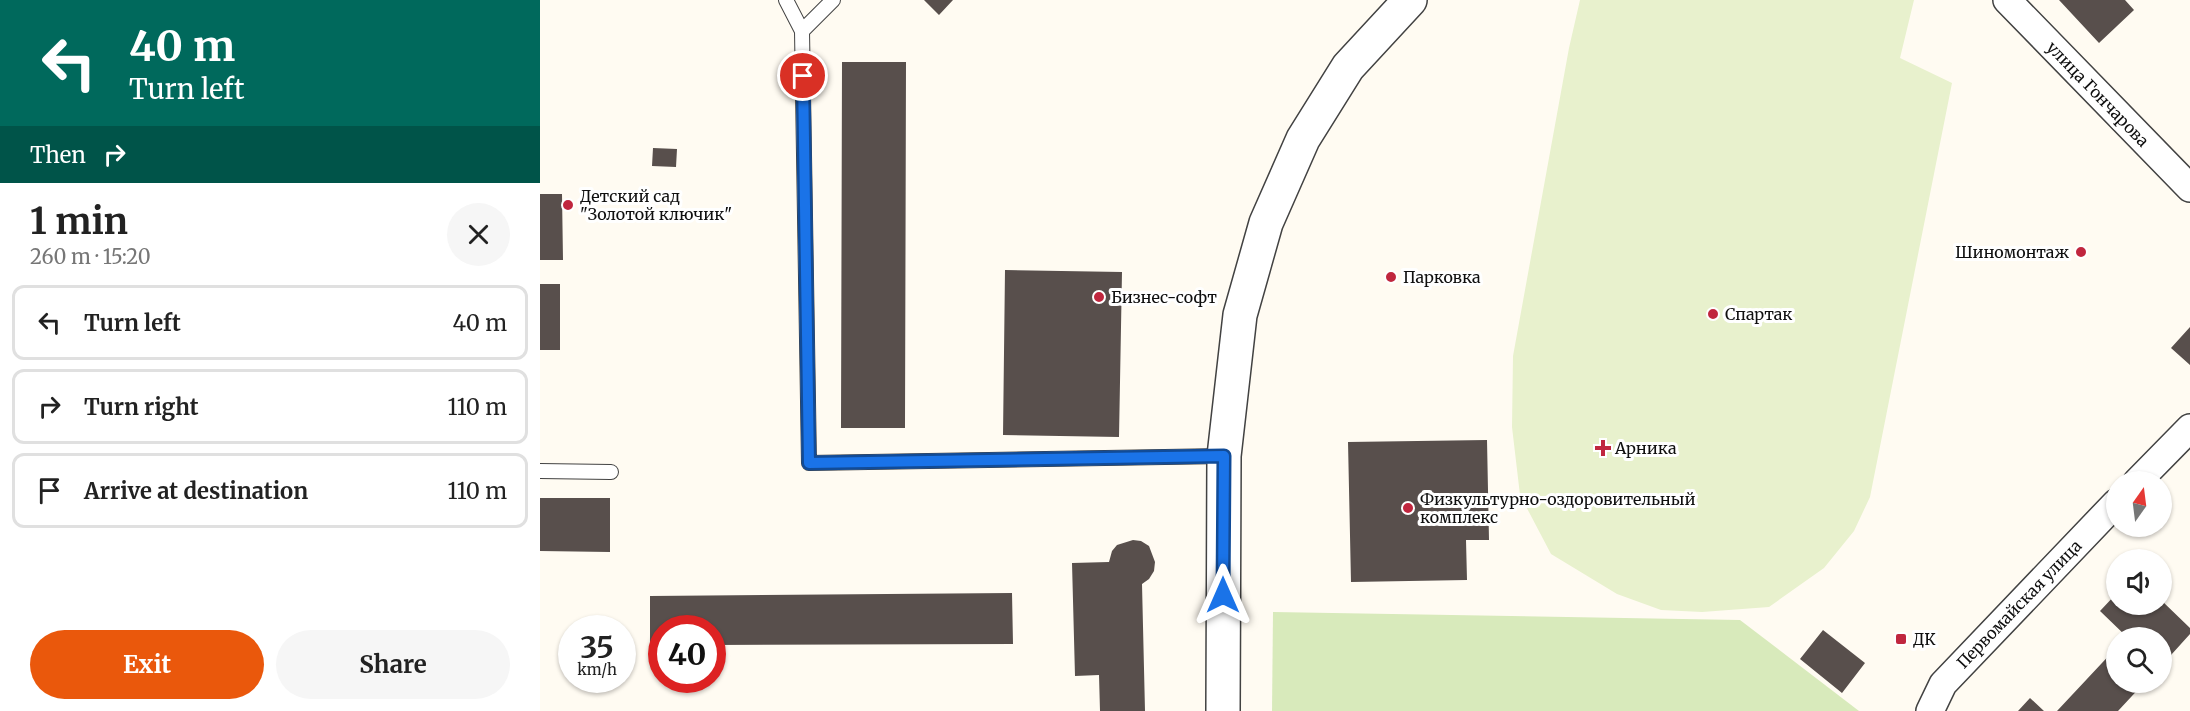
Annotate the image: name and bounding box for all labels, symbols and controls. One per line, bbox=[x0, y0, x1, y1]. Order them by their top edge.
text: 40 m bbox=[129, 20, 235, 72]
icon: left bbox=[30, 24, 108, 102]
street label: улица Гончарова bbox=[2043, 37, 2154, 151]
pin bbox=[777, 50, 828, 101]
icon: arrive bbox=[786, 59, 819, 92]
text: Turn left bbox=[129, 72, 244, 106]
icon: right bbox=[98, 138, 131, 171]
text: Then bbox=[30, 141, 86, 169]
place label: Детский сад "Золотой ключик" bbox=[580, 186, 732, 224]
marker: Детский сад "Золотой ключик" bbox=[561, 198, 575, 212]
text: 1 min bbox=[30, 199, 128, 244]
button: close bbox=[447, 203, 510, 266]
place label: Шиномонтаж bbox=[1955, 242, 2069, 262]
text: 260 m · 15:20 bbox=[30, 244, 151, 269]
marker: Шиномонтаж bbox=[2074, 245, 2088, 259]
place label: Парковка bbox=[1403, 267, 1481, 287]
marker: Парковка bbox=[1384, 270, 1398, 284]
place label: Бизнес-софт bbox=[1111, 287, 1217, 307]
marker: Бизнес-софт bbox=[1092, 290, 1106, 304]
place label: Спартак bbox=[1725, 304, 1792, 324]
icon: left bbox=[33, 306, 66, 339]
marker: Спартак bbox=[1706, 307, 1720, 321]
text: Turn left bbox=[84, 309, 181, 337]
text: 40 m bbox=[452, 309, 507, 337]
icon: right bbox=[33, 390, 66, 423]
text: Turn right bbox=[84, 393, 198, 421]
text: 110 m bbox=[448, 393, 507, 421]
place label: Арника bbox=[1614, 438, 1677, 458]
marker: Арника bbox=[1596, 441, 1610, 455]
north arrow bbox=[2106, 471, 2172, 537]
map controls bbox=[2106, 471, 2172, 693]
icon: arrive bbox=[33, 474, 66, 507]
text: Arrive at destination bbox=[84, 477, 308, 505]
text: 110 m bbox=[448, 477, 507, 505]
place label: Физкультурно-оздоровительный комплекс bbox=[1420, 489, 1695, 527]
marker: Физкультурно-оздоровительный комплекс bbox=[1401, 501, 1415, 515]
street label: Первомайская улица bbox=[1952, 535, 2086, 672]
button: sound bbox=[2106, 549, 2172, 615]
position arrow bbox=[1191, 563, 1255, 627]
speed limit sign: 40 bbox=[648, 615, 726, 693]
button: search bbox=[2106, 627, 2172, 693]
text: 35 bbox=[580, 628, 614, 666]
place label: ДК bbox=[1913, 629, 1936, 649]
button: Exit bbox=[30, 630, 264, 699]
button: Share bbox=[276, 630, 510, 699]
marker: ДК bbox=[1894, 632, 1908, 646]
text: km/h bbox=[577, 660, 617, 679]

